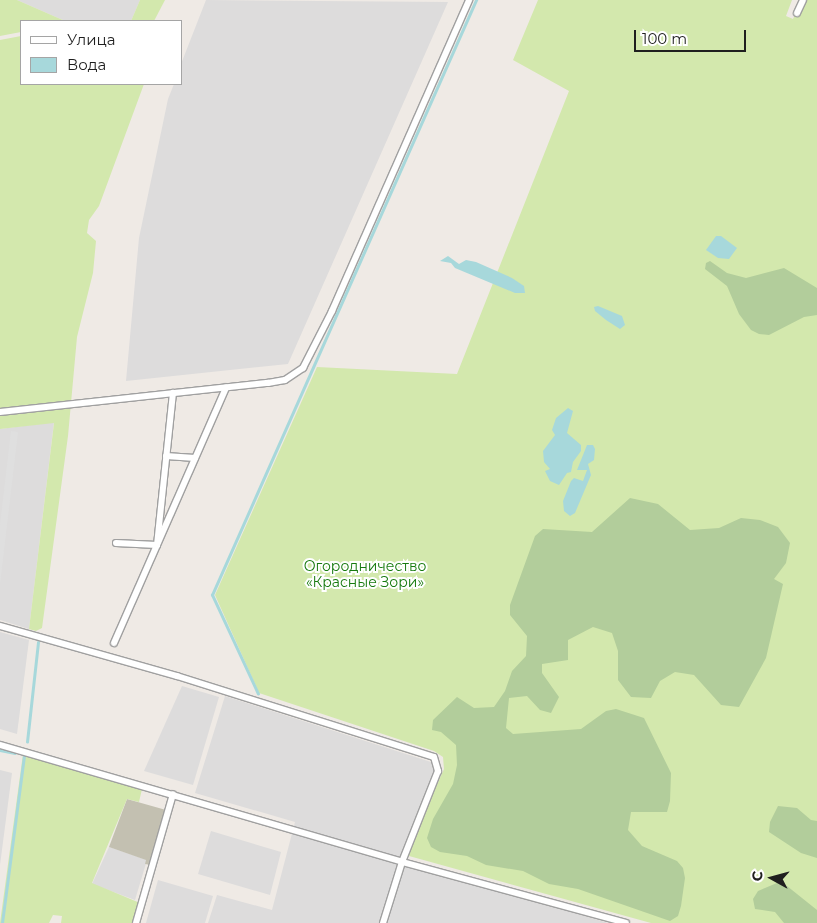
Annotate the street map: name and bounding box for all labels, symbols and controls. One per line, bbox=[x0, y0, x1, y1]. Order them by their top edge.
legend bbox=[20, 20, 182, 85]
scale bar bbox=[637, 20, 750, 52]
text: 100 m bbox=[642, 29, 687, 48]
text: Улица bbox=[67, 30, 115, 49]
text: Вода bbox=[67, 55, 106, 74]
park label: Огородничество «Красные Зори» bbox=[304, 558, 426, 590]
north arrow bbox=[747, 853, 797, 903]
text: С bbox=[748, 870, 767, 882]

